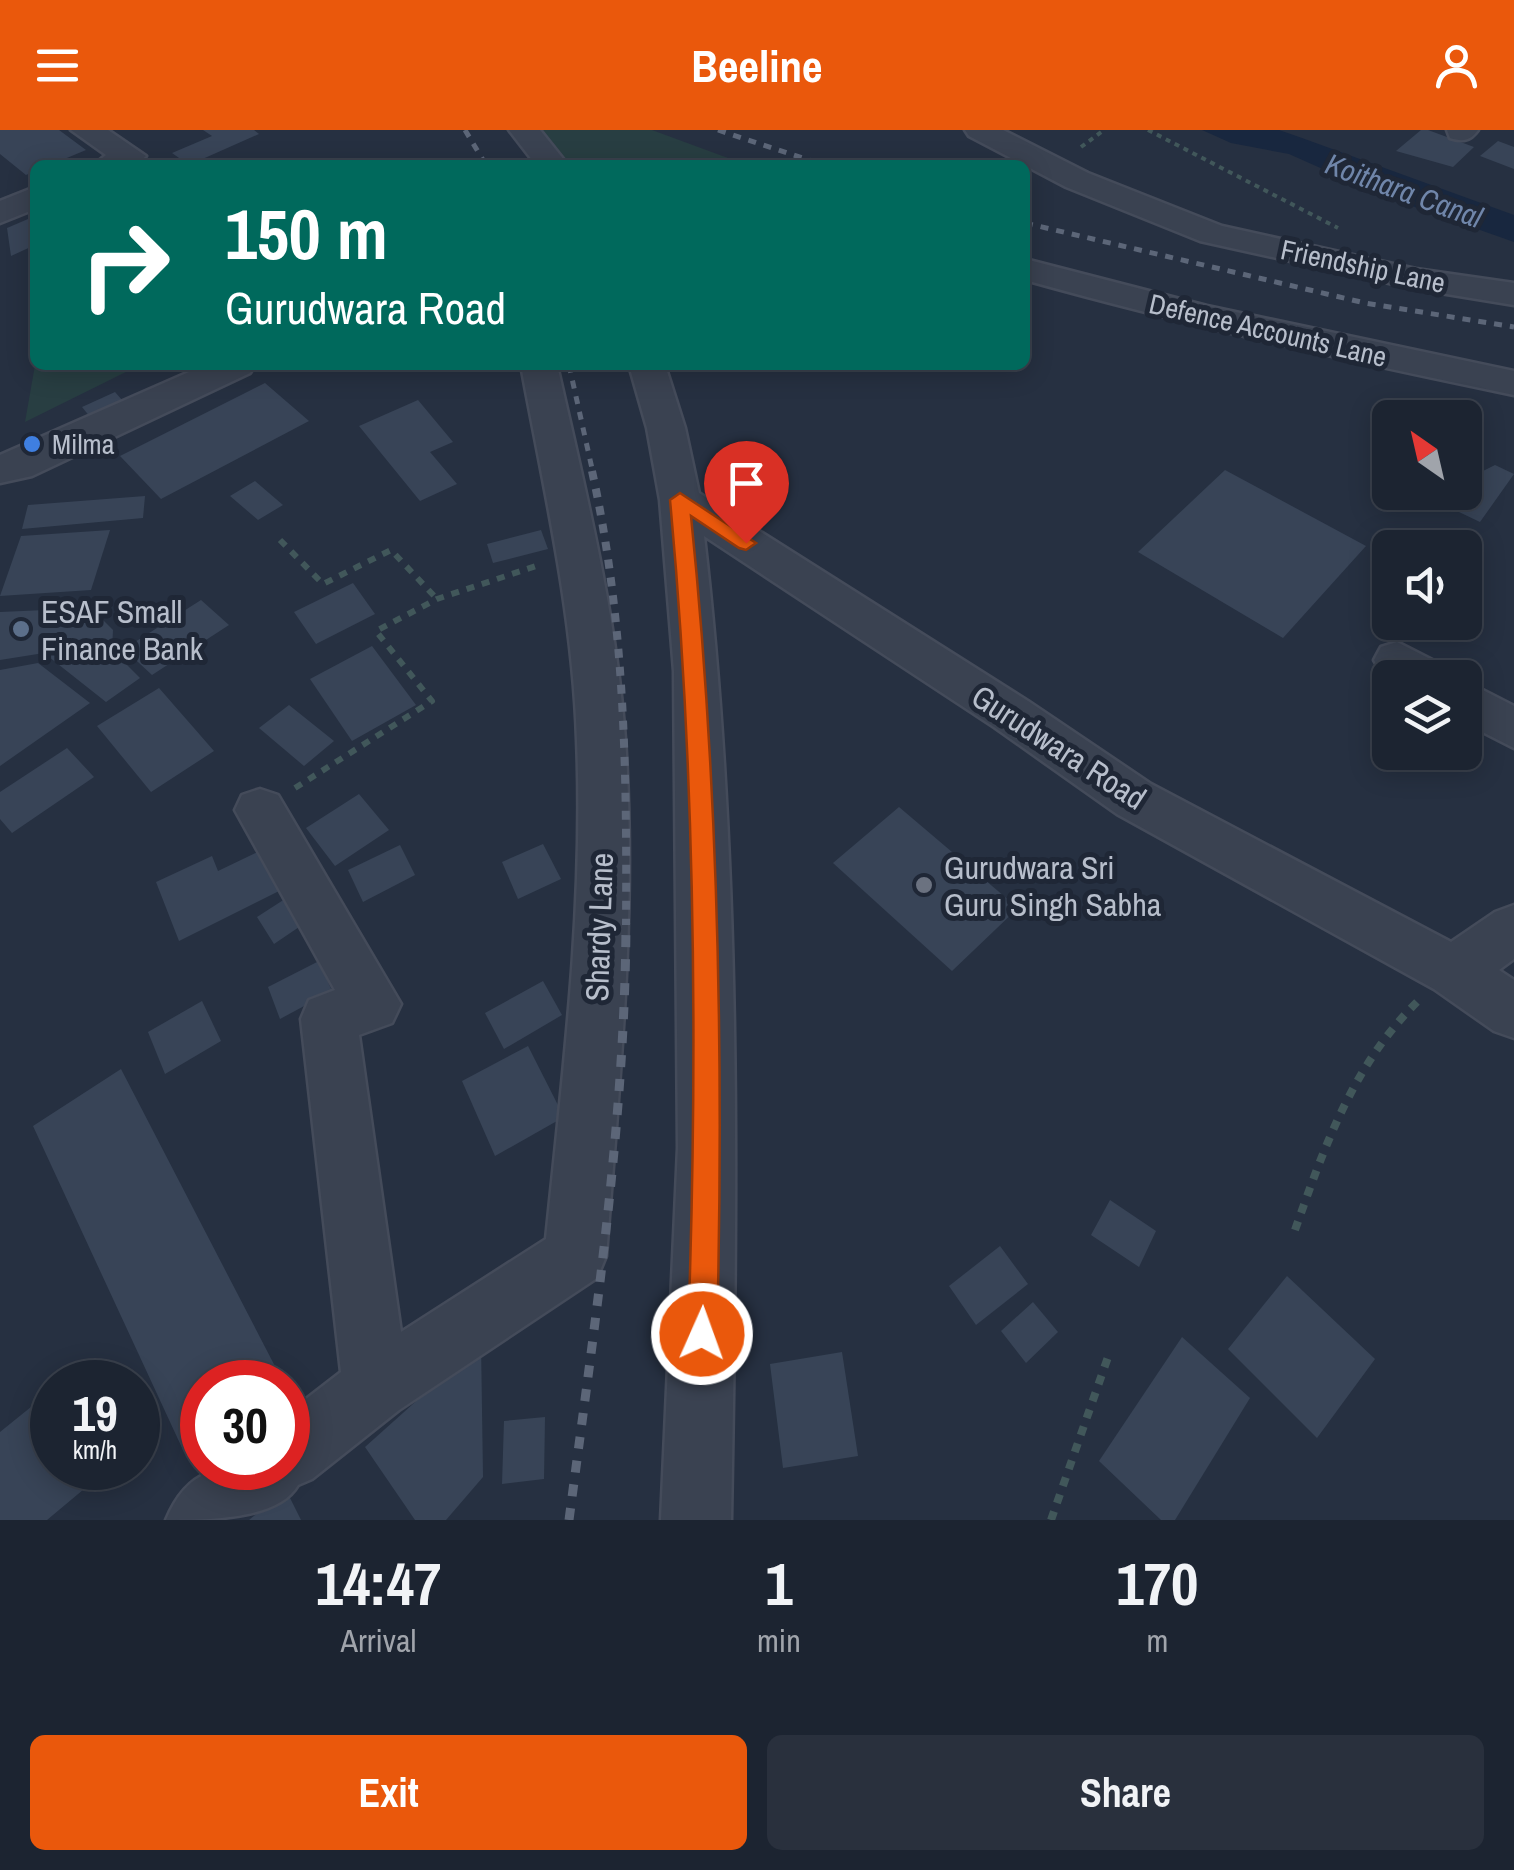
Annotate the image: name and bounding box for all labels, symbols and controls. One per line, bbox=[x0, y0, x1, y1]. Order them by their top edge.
text: Beeline bbox=[691, 35, 823, 96]
icon: menu bbox=[30, 38, 85, 93]
icon: person bbox=[1429, 38, 1484, 93]
water label: Koithara Canal bbox=[1320, 143, 1488, 237]
text: 150 m bbox=[225, 187, 388, 281]
icon: right bbox=[60, 200, 190, 330]
street label: Friendship Lane bbox=[1277, 230, 1449, 302]
text: Gurudwara Road bbox=[225, 277, 506, 338]
street label: Defence Accounts Lane bbox=[1146, 284, 1390, 376]
north arrow bbox=[1372, 400, 1482, 510]
map controls bbox=[1372, 400, 1482, 770]
place label: Milma bbox=[52, 425, 115, 463]
marker: Milma bbox=[21, 433, 43, 455]
pin bbox=[704, 441, 789, 544]
icon: arrive bbox=[719, 456, 774, 511]
button: sound bbox=[1372, 530, 1482, 640]
place label: ESAF Small Finance Bank bbox=[41, 590, 204, 670]
marker: ESAF Small Finance Bank bbox=[10, 618, 32, 640]
button: layers bbox=[1372, 660, 1482, 770]
street label: Gurudwara Road bbox=[964, 675, 1154, 819]
place label: Gurudwara Sri Guru Singh Sabha bbox=[944, 846, 1162, 926]
street label: Shardy Lane bbox=[575, 852, 623, 1002]
marker: Gurudwara Sri Guru Singh Sabha bbox=[913, 874, 935, 896]
position arrow bbox=[650, 1282, 754, 1386]
speed limit sign: 30 bbox=[180, 1360, 310, 1490]
text: 19 bbox=[72, 1379, 118, 1447]
text: km/h bbox=[73, 1433, 117, 1467]
text: 14:47 bbox=[316, 1543, 441, 1624]
text: 1 bbox=[765, 1543, 793, 1624]
text: 170 bbox=[1116, 1543, 1198, 1624]
text: Arrival bbox=[341, 1619, 416, 1662]
text: min bbox=[757, 1619, 801, 1662]
text: m bbox=[1146, 1619, 1168, 1662]
button: Exit bbox=[30, 1735, 747, 1850]
button: Share bbox=[767, 1735, 1484, 1850]

